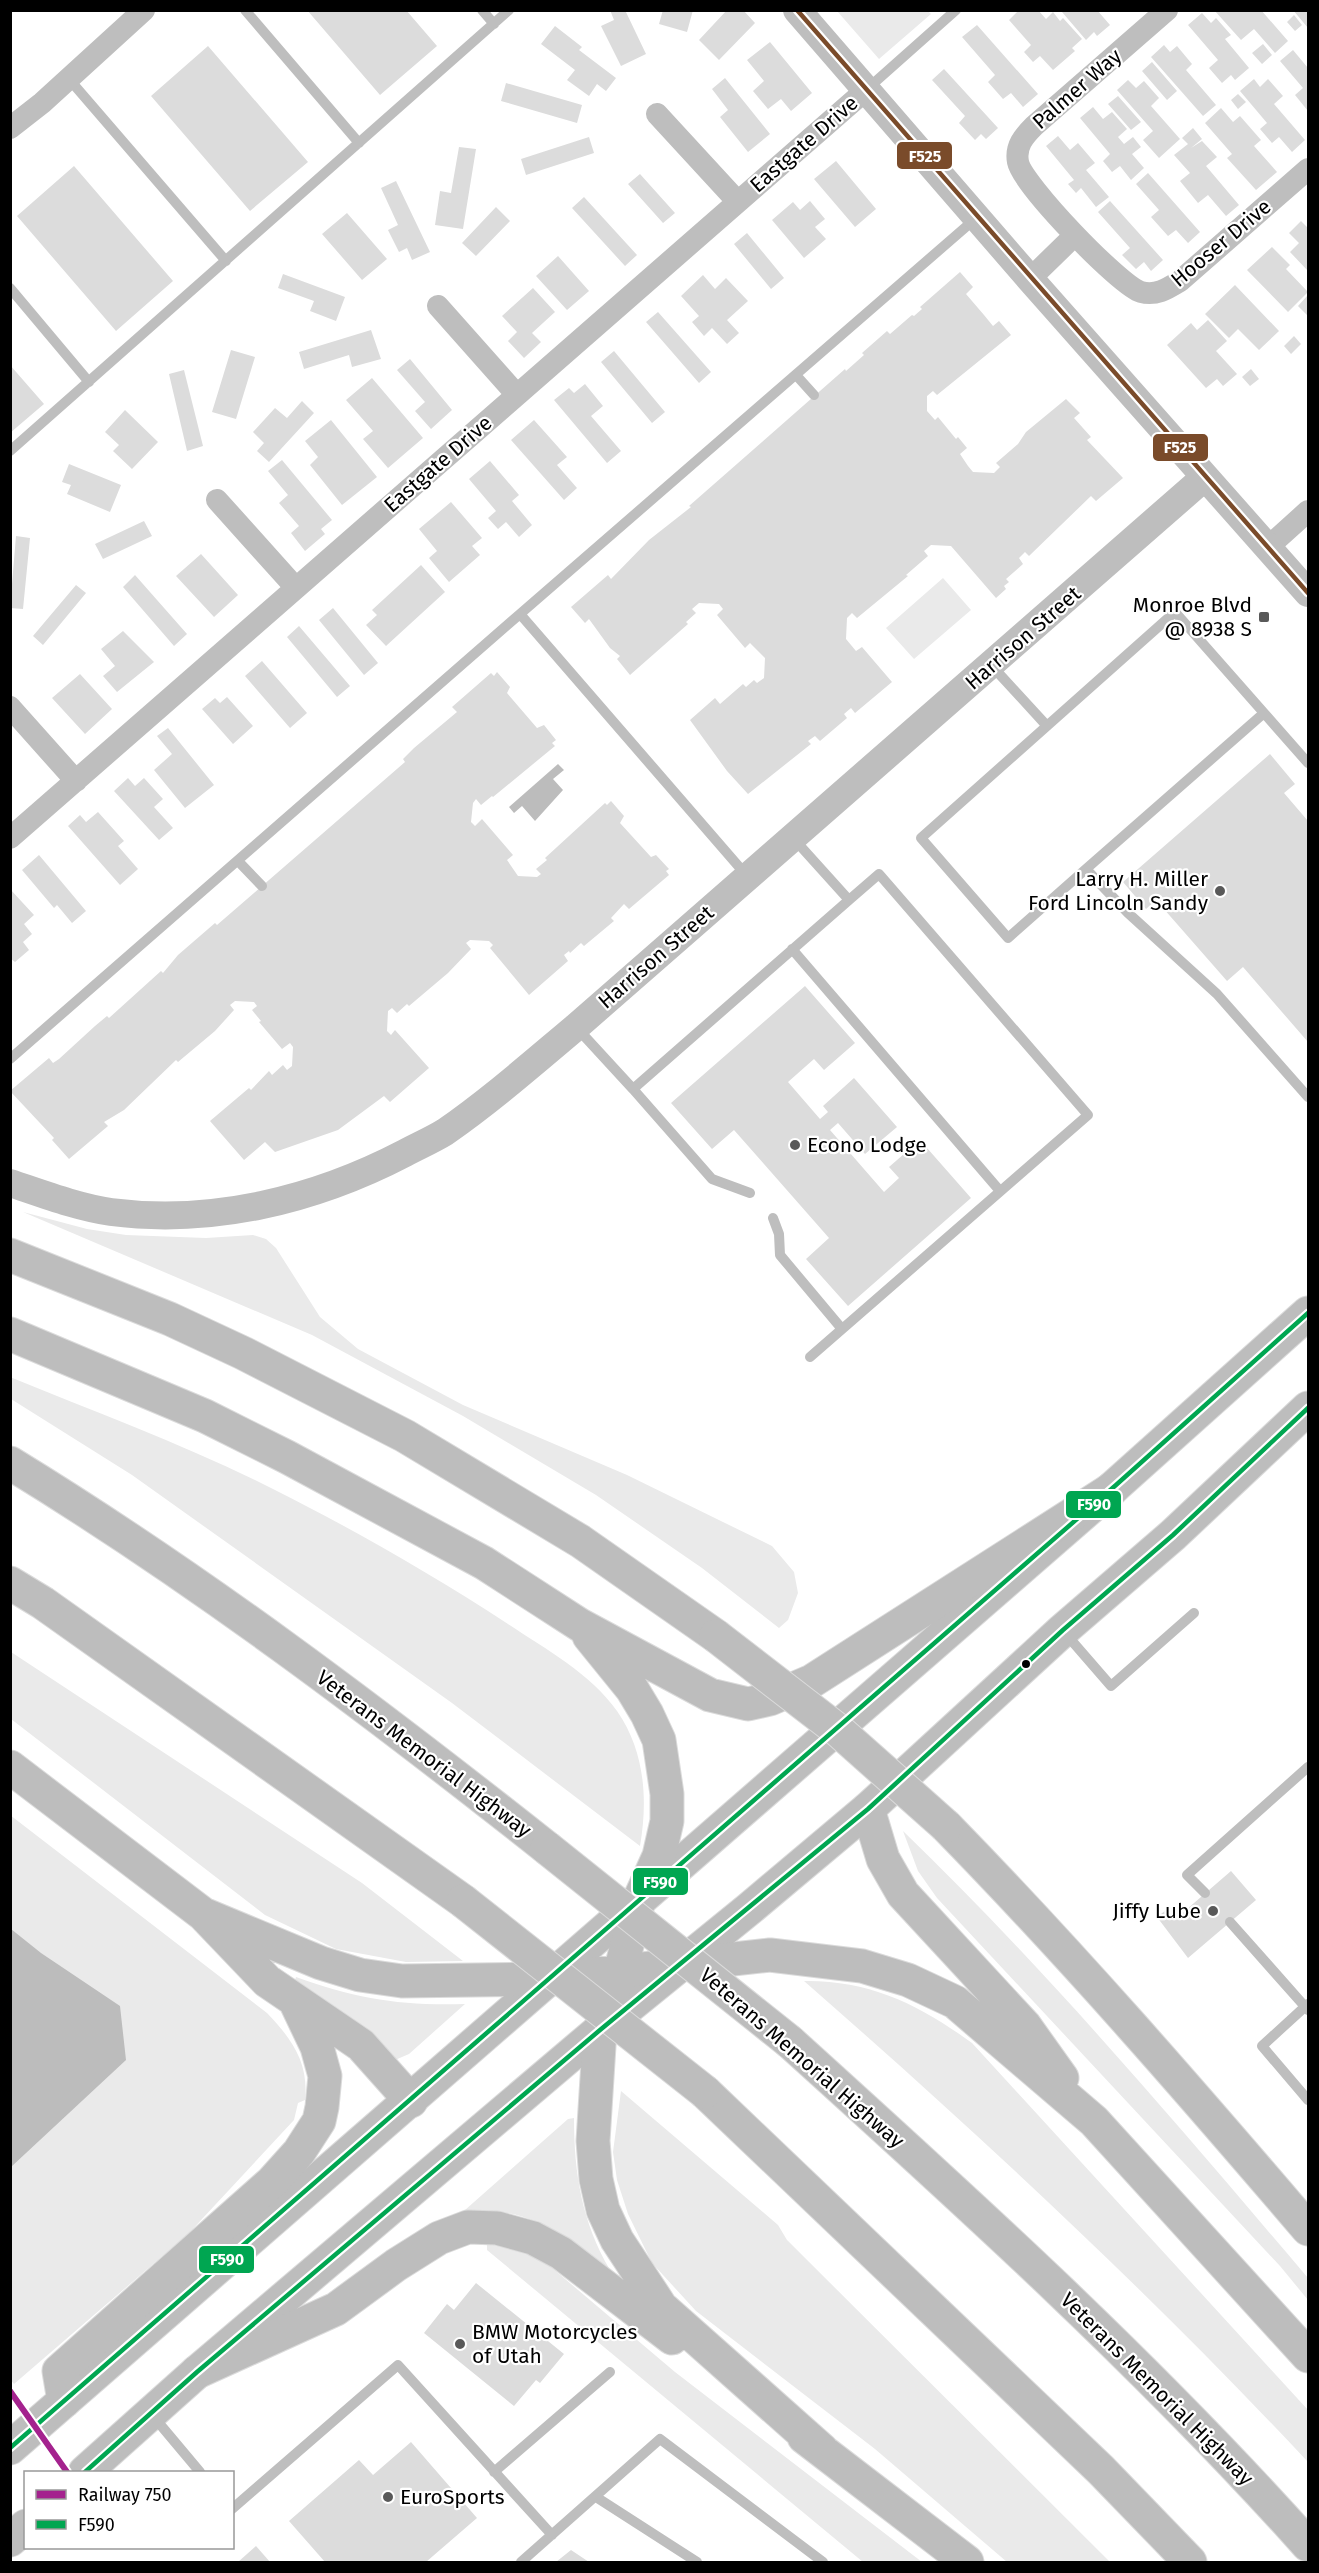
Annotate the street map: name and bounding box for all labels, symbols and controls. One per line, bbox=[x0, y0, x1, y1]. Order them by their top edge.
street label: Palmer Way bbox=[1027, 43, 1127, 135]
street label: Eastgate Drive bbox=[745, 90, 863, 198]
line badge: F525 bbox=[896, 141, 953, 170]
text: F525 bbox=[909, 147, 942, 166]
street label: Hooser Drive bbox=[1166, 194, 1276, 292]
street label: Eastgate Drive bbox=[379, 410, 497, 518]
line badge: F525 bbox=[1152, 433, 1209, 462]
text: F525 bbox=[1164, 438, 1197, 457]
street label: Harrison Street bbox=[960, 580, 1086, 695]
place label: Monroe Blvd @ 8938 S bbox=[1133, 592, 1252, 642]
marker: Monroe Blvd @ 8938 S bbox=[1257, 610, 1271, 624]
place label: Larry H. Miller Ford Lincoln Sandy bbox=[1028, 866, 1209, 916]
marker: Larry H. Miller Ford Lincoln Sandy bbox=[1213, 884, 1227, 898]
street label: Harrison Street bbox=[593, 899, 719, 1014]
place label: Econo Lodge bbox=[807, 1132, 927, 1158]
marker: Econo Lodge bbox=[788, 1138, 802, 1152]
line badge: F590 bbox=[1065, 1490, 1122, 1519]
text: F590 bbox=[1077, 1495, 1111, 1514]
unlabelled marker bbox=[1020, 1658, 1032, 1670]
street label: Veterans Memorial Highway bbox=[311, 1665, 537, 1844]
line badge: F590 bbox=[632, 1867, 689, 1896]
text: F590 bbox=[643, 1873, 677, 1892]
place label: Jiffy Lube bbox=[1112, 1898, 1201, 1924]
marker: Jiffy Lube bbox=[1206, 1904, 1220, 1918]
street label: Veterans Memorial Highway bbox=[694, 1962, 910, 2154]
line badge: F590 bbox=[198, 2245, 255, 2274]
text: F590 bbox=[210, 2250, 244, 2269]
street label: Veterans Memorial Highway bbox=[1055, 2287, 1259, 2491]
place label: BMW Motorcycles of Utah bbox=[472, 2319, 637, 2369]
marker: BMW Motorcycles of Utah bbox=[453, 2337, 467, 2351]
legend bbox=[24, 2471, 234, 2549]
text: Railway 750 bbox=[78, 2484, 171, 2506]
place label: EuroSports bbox=[400, 2484, 505, 2510]
marker: EuroSports bbox=[381, 2490, 395, 2504]
text: F590 bbox=[78, 2514, 115, 2536]

